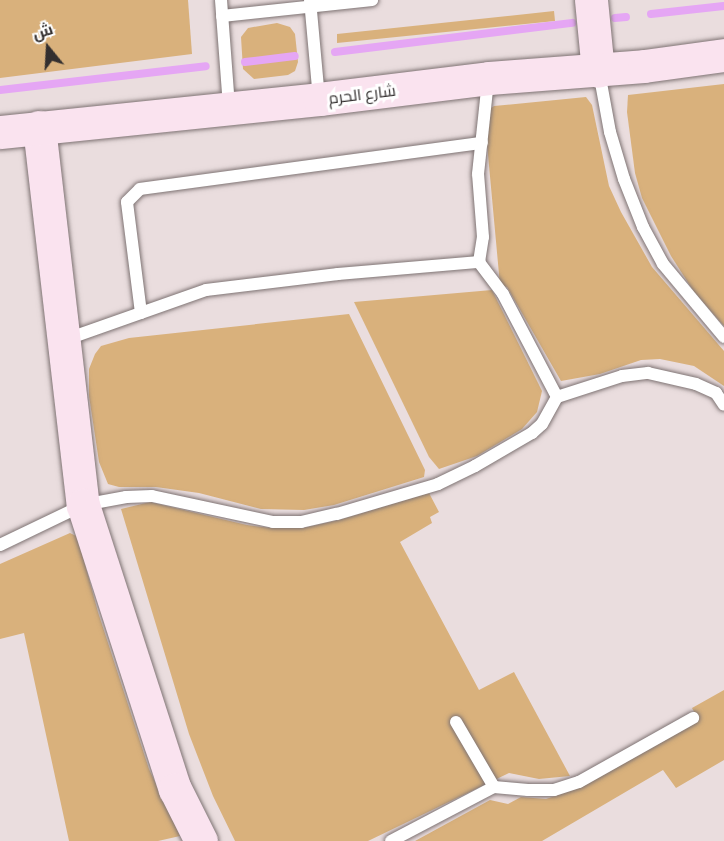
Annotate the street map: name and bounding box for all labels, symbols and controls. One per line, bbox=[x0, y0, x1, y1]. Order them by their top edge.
text: ش bbox=[29, 16, 56, 45]
north arrow bbox=[18, 18, 78, 78]
street label: شارع الحرم bbox=[327, 80, 397, 108]

